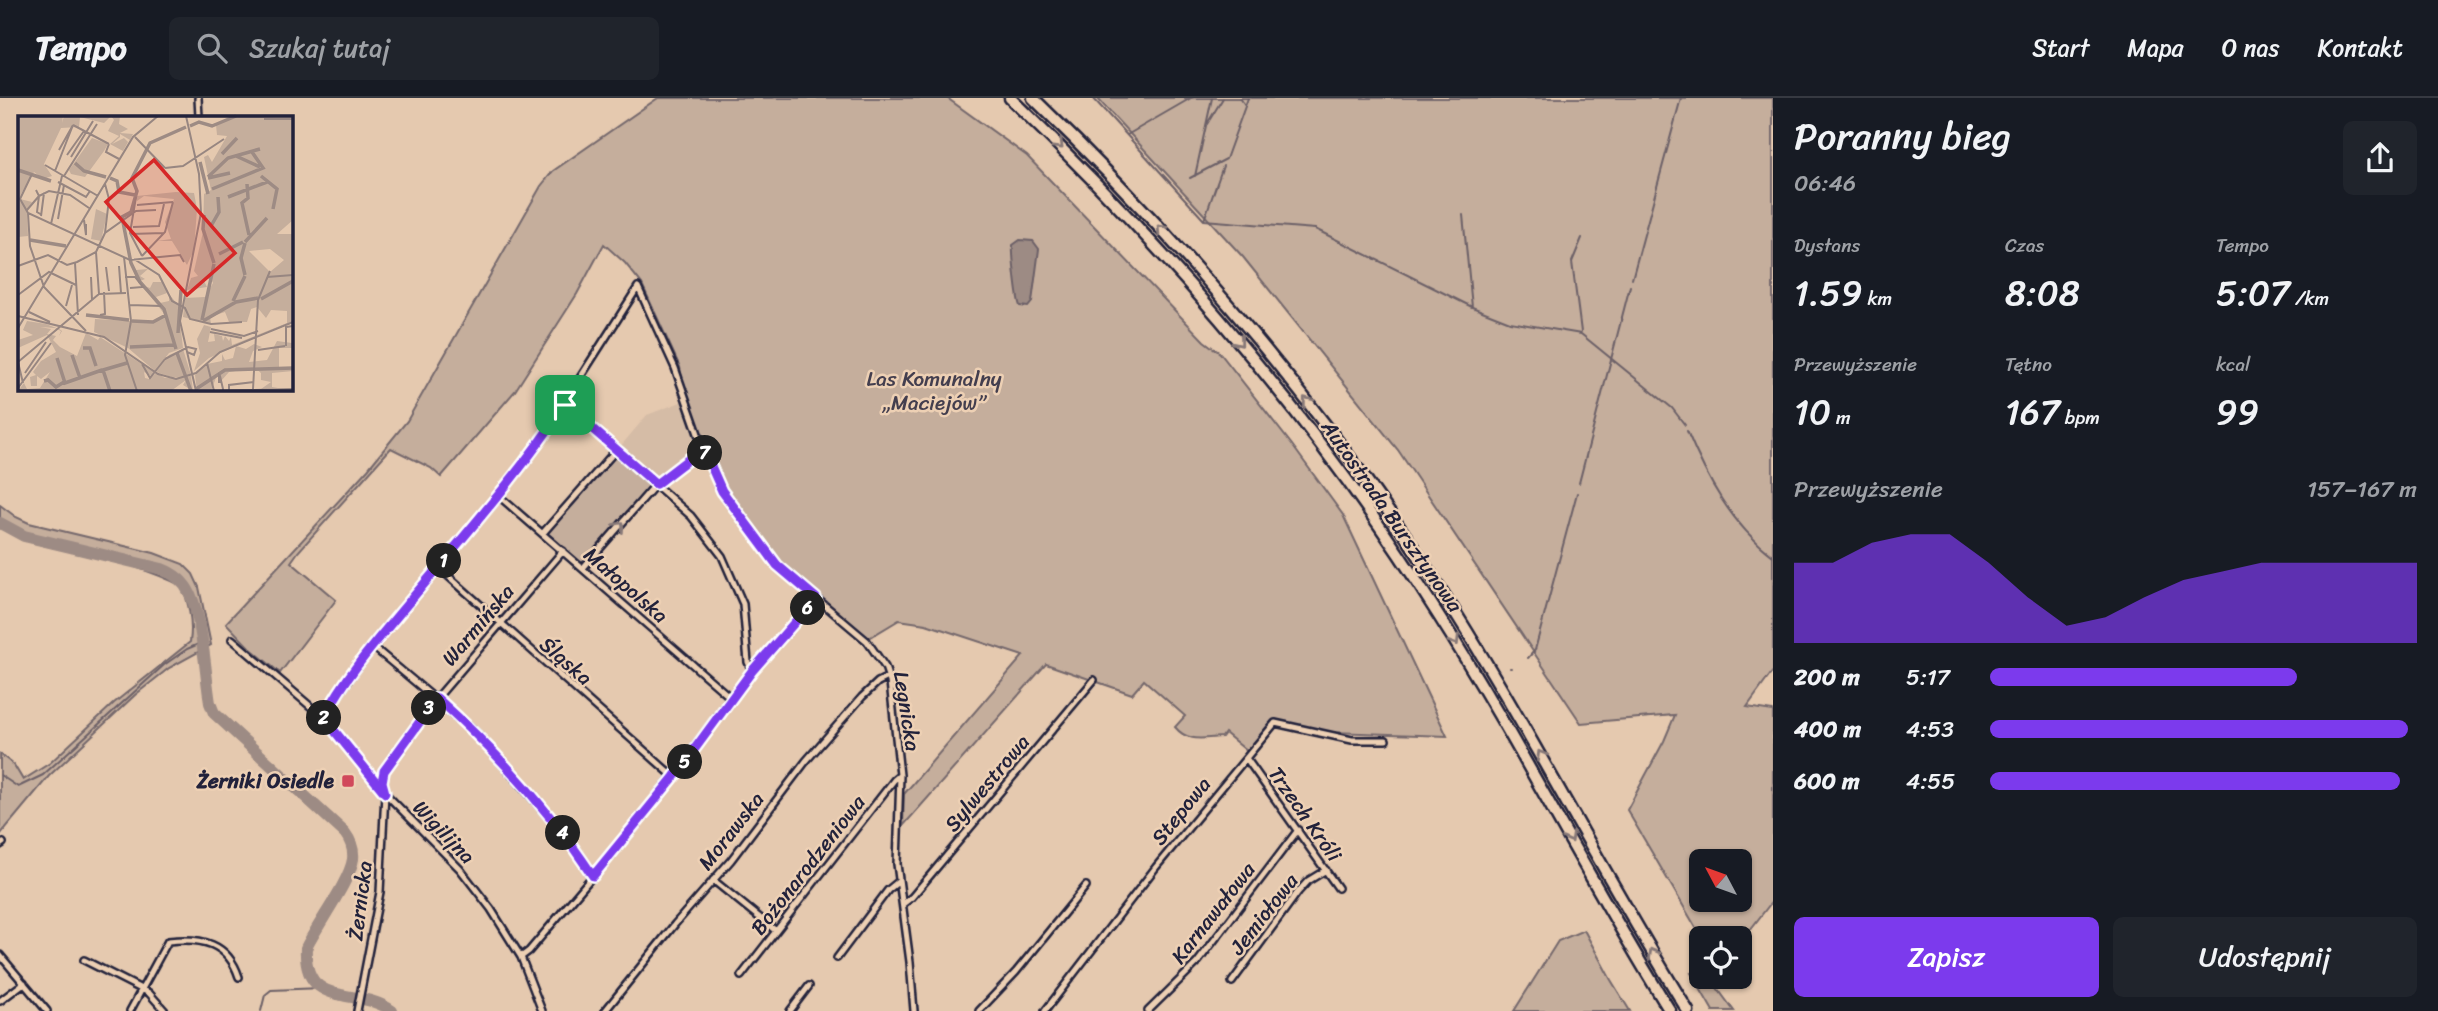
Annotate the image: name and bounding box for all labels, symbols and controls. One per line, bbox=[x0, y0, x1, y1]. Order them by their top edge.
search box bbox=[169, 17, 659, 80]
text: Tempo bbox=[35, 19, 127, 77]
text: Szukaj tutaj bbox=[249, 25, 390, 71]
text: Start bbox=[2032, 27, 2089, 69]
text: Mapa bbox=[2127, 27, 2184, 69]
text: O nas bbox=[2222, 27, 2280, 69]
text: Kontakt bbox=[2318, 27, 2403, 69]
icon: search bbox=[193, 29, 231, 67]
text: Poranny bieg bbox=[1794, 103, 2011, 170]
inset map bbox=[18, 116, 292, 390]
button: share bbox=[2343, 121, 2417, 195]
one-way arrow bbox=[1050, 137, 1063, 150]
text: 06:46 bbox=[1794, 163, 1856, 204]
one-way arrow bbox=[1157, 224, 1170, 237]
text: Dystans bbox=[1794, 229, 1860, 262]
text: Czas bbox=[2005, 229, 2044, 262]
text: Tempo bbox=[2216, 229, 2269, 262]
text: 1.59 bbox=[1794, 262, 1862, 324]
text: 8:08 bbox=[2005, 262, 2080, 324]
text: 5:07 bbox=[2216, 262, 2290, 324]
text: km bbox=[1862, 282, 1892, 315]
text: /km bbox=[2290, 282, 2329, 315]
one-way arrow bbox=[1231, 334, 1243, 347]
text: Przewyższenie bbox=[1794, 348, 1917, 381]
text: Tętno bbox=[2005, 348, 2052, 381]
text: kcal bbox=[2216, 348, 2251, 381]
park label: Las Komunalny „Maciejów” bbox=[867, 360, 1002, 422]
pin bbox=[535, 375, 595, 435]
text: 10 bbox=[1794, 381, 1831, 443]
text: 167 bbox=[2005, 381, 2060, 443]
text: 99 bbox=[2216, 381, 2259, 443]
icon: arrive bbox=[546, 386, 584, 424]
one-way arrow bbox=[1302, 396, 1315, 409]
text: m bbox=[1831, 401, 1851, 434]
text: bpm bbox=[2060, 401, 2100, 434]
street label: Autostrada Bursztynowa bbox=[1310, 411, 1473, 621]
pin: 7 bbox=[688, 436, 722, 470]
text: 7 bbox=[699, 436, 710, 469]
text: Przewyższenie bbox=[1794, 469, 1943, 510]
text: 157–167 m bbox=[2307, 469, 2417, 510]
one-way arrow bbox=[612, 521, 624, 534]
street label: Małopolska bbox=[575, 537, 678, 633]
pin: 1 bbox=[426, 544, 462, 578]
text: 1 bbox=[439, 544, 448, 577]
street label: Warmińska bbox=[432, 575, 525, 675]
pin: 6 bbox=[790, 590, 826, 626]
text: 6 bbox=[802, 591, 813, 624]
street label: Śląska bbox=[530, 627, 602, 696]
one-way arrow bbox=[1446, 634, 1459, 647]
text: 200 m bbox=[1794, 657, 1860, 698]
text: 5:17 bbox=[1906, 657, 1950, 698]
street label: Legnicka bbox=[882, 668, 932, 754]
pin: 3 bbox=[412, 690, 446, 726]
text: 3 bbox=[423, 691, 434, 724]
pin: 2 bbox=[306, 700, 342, 736]
text: 2 bbox=[318, 701, 329, 734]
text: 400 m bbox=[1794, 709, 1861, 750]
text: 4:53 bbox=[1906, 709, 1954, 750]
street label: Sylwestrowa bbox=[934, 725, 1040, 841]
pin: 5 bbox=[668, 744, 702, 780]
text: 5 bbox=[679, 745, 690, 778]
one-way arrow bbox=[1536, 749, 1549, 762]
street label: Trzech Króli bbox=[1258, 758, 1353, 871]
text: 600 m bbox=[1794, 761, 1860, 802]
text: 4:55 bbox=[1906, 761, 1955, 802]
place label: Żerniki Osiedle bbox=[196, 762, 335, 800]
street label: Stepowa bbox=[1141, 768, 1221, 854]
marker: Żerniki Osiedle bbox=[340, 773, 356, 789]
street label: Morawska bbox=[688, 783, 775, 879]
street label: Bożonarodzeniowa bbox=[741, 786, 876, 944]
street label: Wigilijna bbox=[403, 791, 485, 874]
pin: 4 bbox=[546, 816, 580, 850]
text: 4 bbox=[557, 816, 568, 849]
one-way arrow bbox=[1562, 830, 1575, 843]
north arrow bbox=[1689, 849, 1752, 912]
map controls bbox=[1689, 849, 1752, 989]
street label: Karnawałowa bbox=[1161, 853, 1266, 973]
street label: Żernicka bbox=[336, 858, 384, 943]
street label: Jemiołowa bbox=[1219, 864, 1309, 964]
button: Zapisz bbox=[1794, 917, 2099, 997]
button: Udostępnij bbox=[2113, 917, 2417, 997]
button: locate bbox=[1689, 926, 1752, 989]
one-way arrow bbox=[1648, 947, 1661, 960]

